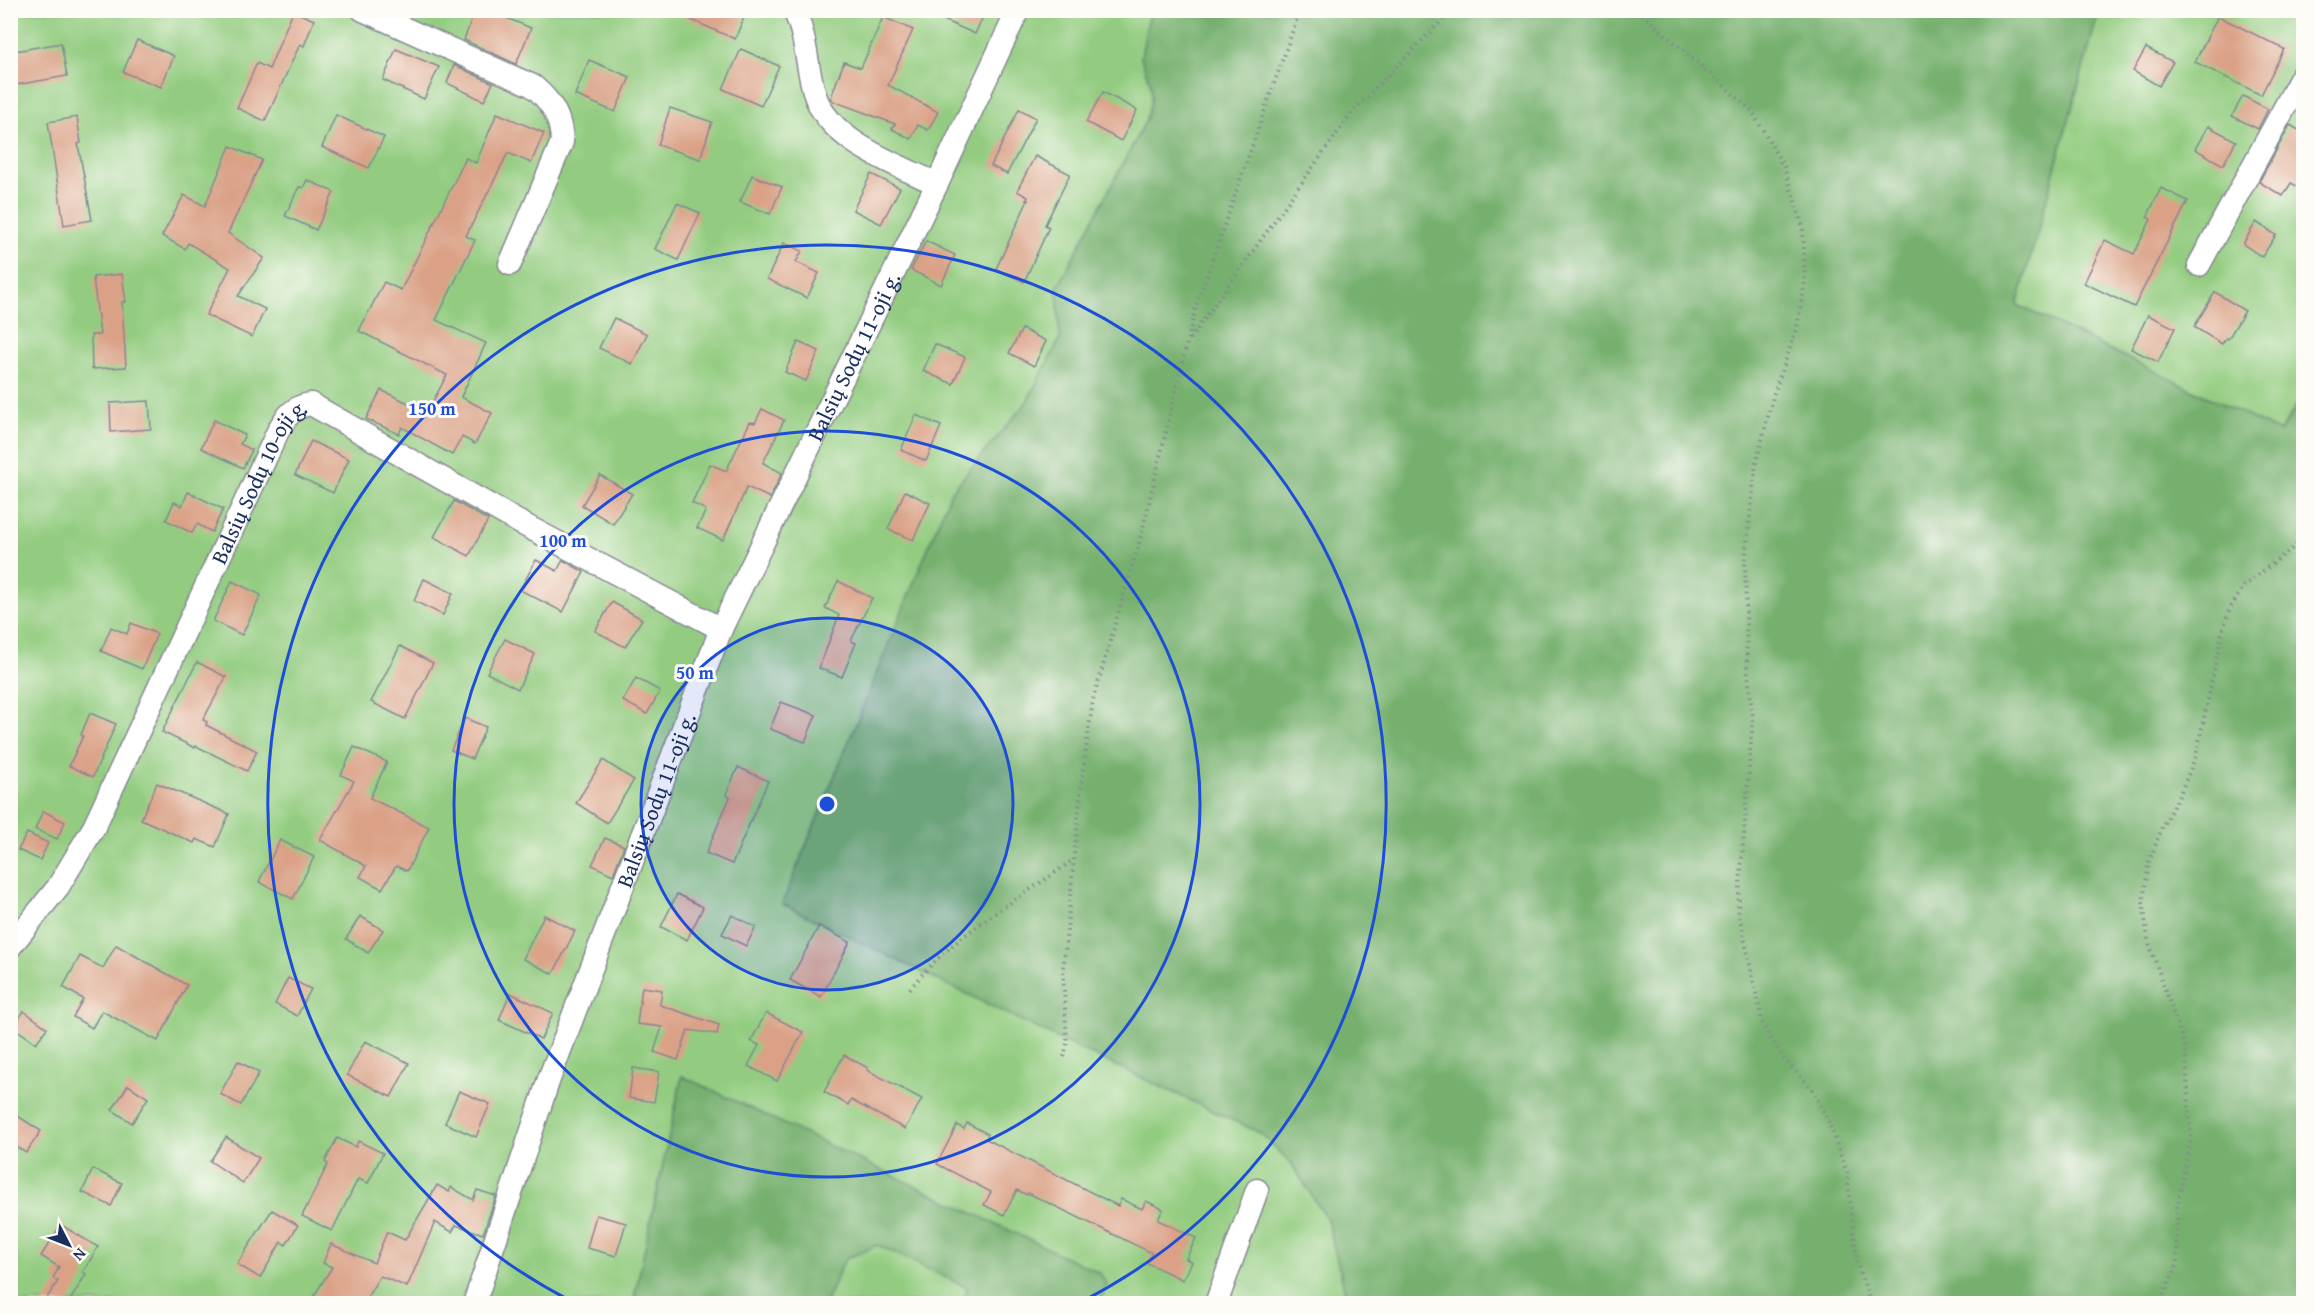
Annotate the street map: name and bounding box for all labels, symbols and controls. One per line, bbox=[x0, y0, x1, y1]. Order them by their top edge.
street label: Balsių Sodų 11-oji g. bbox=[799, 266, 908, 446]
street label: Balsių Sodų 10-oji g. bbox=[203, 390, 311, 569]
text: 150 m bbox=[408, 395, 456, 422]
text: 100 m bbox=[539, 527, 587, 554]
text: 50 m bbox=[676, 659, 715, 686]
street label: Balsių Sodų 11-oji g. bbox=[608, 708, 704, 892]
centre of rings bbox=[817, 794, 837, 814]
north arrow bbox=[39, 1215, 99, 1275]
text: N bbox=[67, 1243, 93, 1267]

